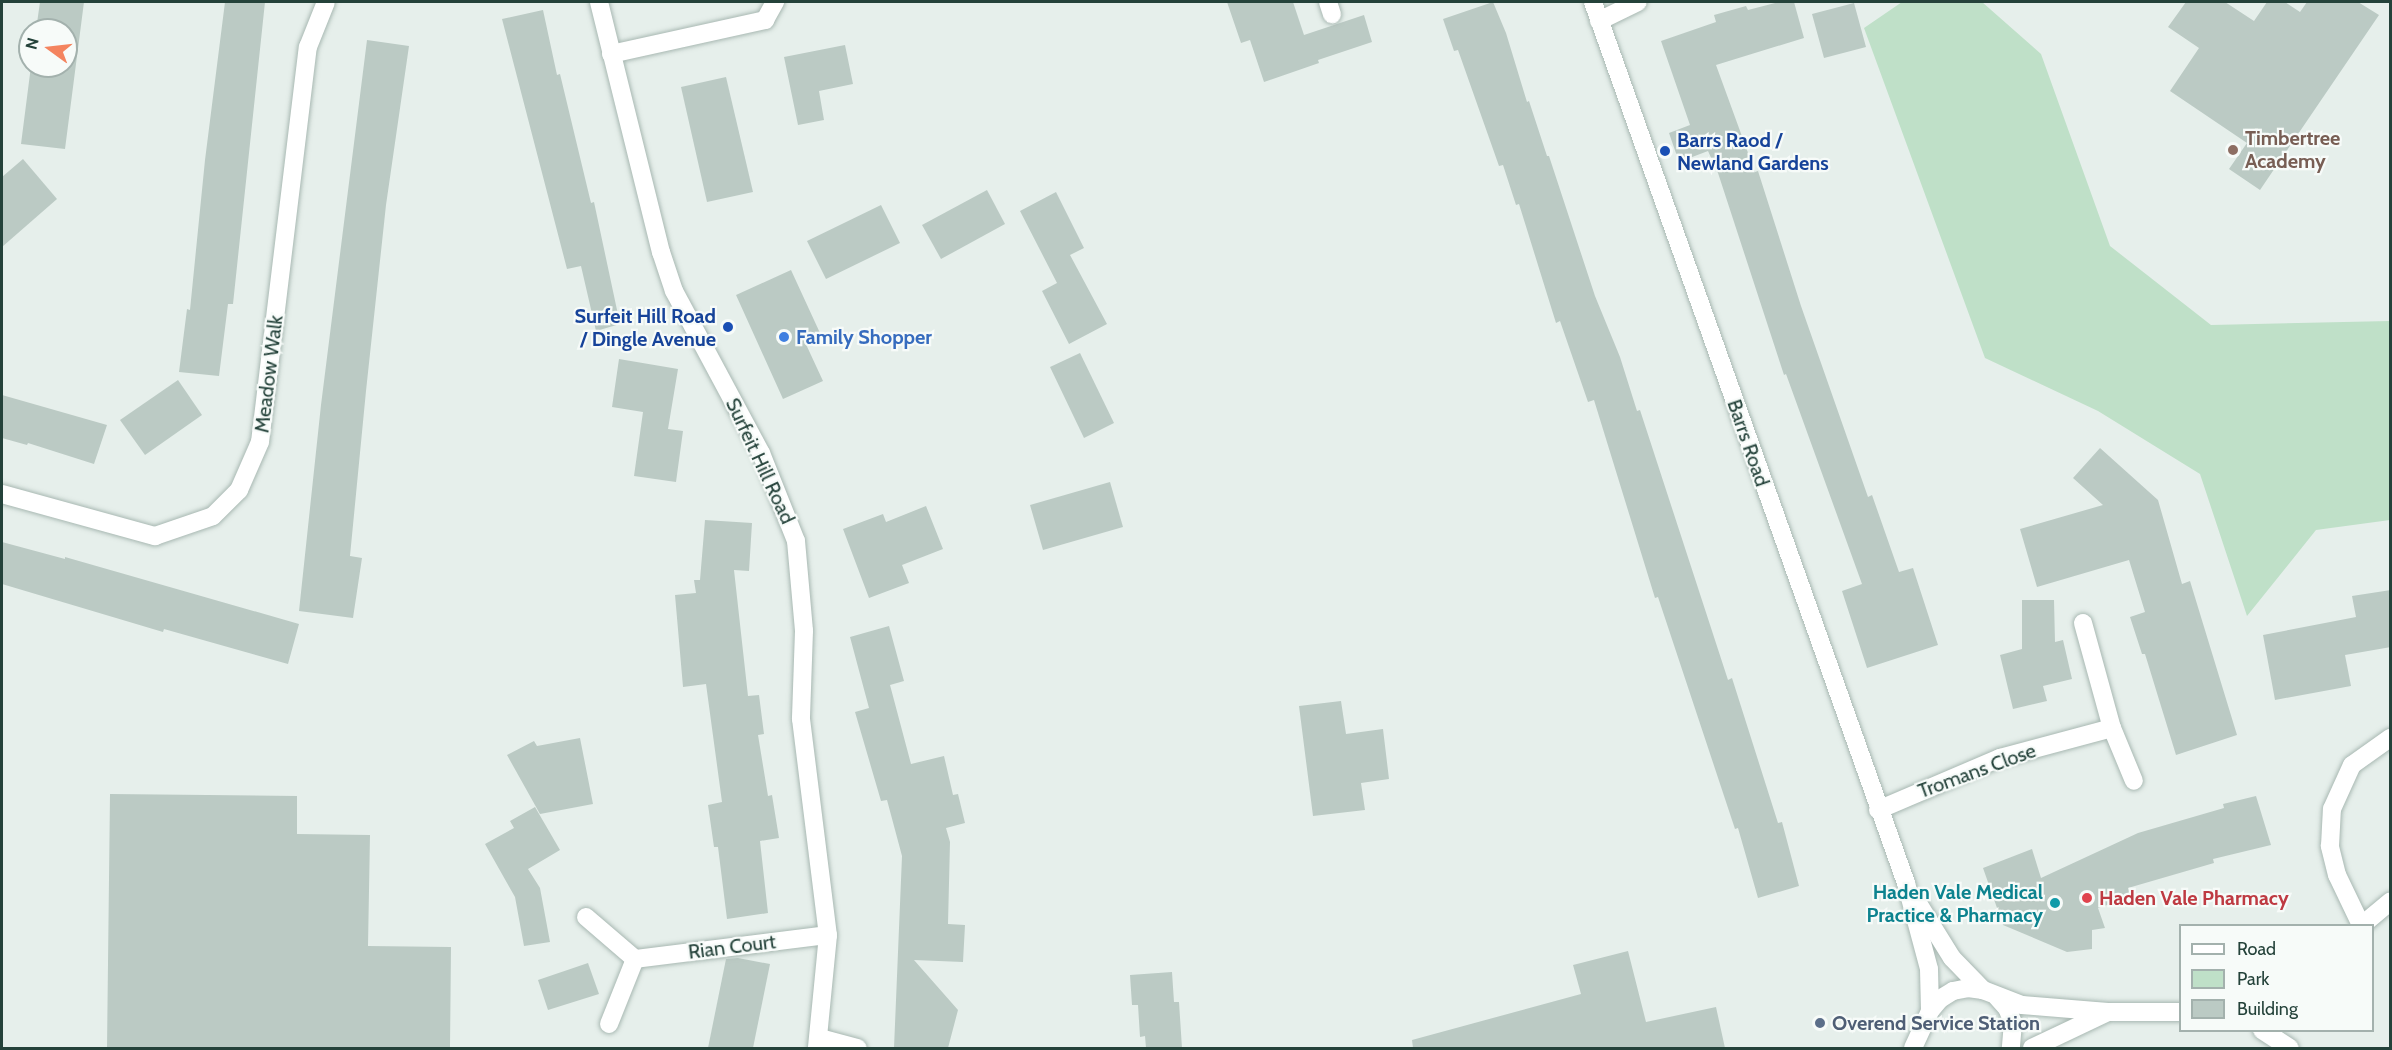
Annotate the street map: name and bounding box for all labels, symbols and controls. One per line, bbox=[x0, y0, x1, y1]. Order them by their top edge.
north arrow bbox=[18, 18, 78, 78]
text: N bbox=[21, 36, 43, 52]
place label: Timbertree Academy bbox=[2245, 126, 2340, 173]
place label: Barrs Raod / Newland Gardens bbox=[1677, 128, 1829, 175]
marker: Timbertree Academy bbox=[2226, 143, 2240, 157]
marker: Barrs Raod / Newland Gardens bbox=[1658, 144, 1672, 158]
place label: Surfeit Hill Road / Dingle Avenue bbox=[575, 304, 716, 351]
street label: Meadow Walk bbox=[250, 314, 288, 434]
marker: Surfeit Hill Road / Dingle Avenue bbox=[721, 320, 735, 334]
place label: Family Shopper bbox=[796, 325, 932, 349]
marker: Family Shopper bbox=[777, 330, 791, 344]
street label: Surfeit Hill Road bbox=[720, 394, 800, 528]
street label: Barrs Road bbox=[1722, 396, 1774, 490]
street label: Tromans Close bbox=[1915, 739, 2039, 803]
place label: Haden Vale Medical Practice & Pharmacy bbox=[1867, 880, 2043, 927]
place label: Haden Vale Pharmacy bbox=[2099, 886, 2289, 910]
marker: Haden Vale Pharmacy bbox=[2080, 891, 2094, 905]
marker: Haden Vale Medical Practice & Pharmacy bbox=[2048, 896, 2062, 910]
legend bbox=[2179, 924, 2374, 1032]
street label: Rian Court bbox=[687, 930, 777, 964]
text: Road bbox=[2237, 938, 2276, 960]
text: Park bbox=[2237, 968, 2269, 990]
text: Building bbox=[2237, 998, 2298, 1020]
place label: Overend Service Station bbox=[1832, 1011, 2040, 1035]
marker: Overend Service Station bbox=[1813, 1016, 1827, 1030]

